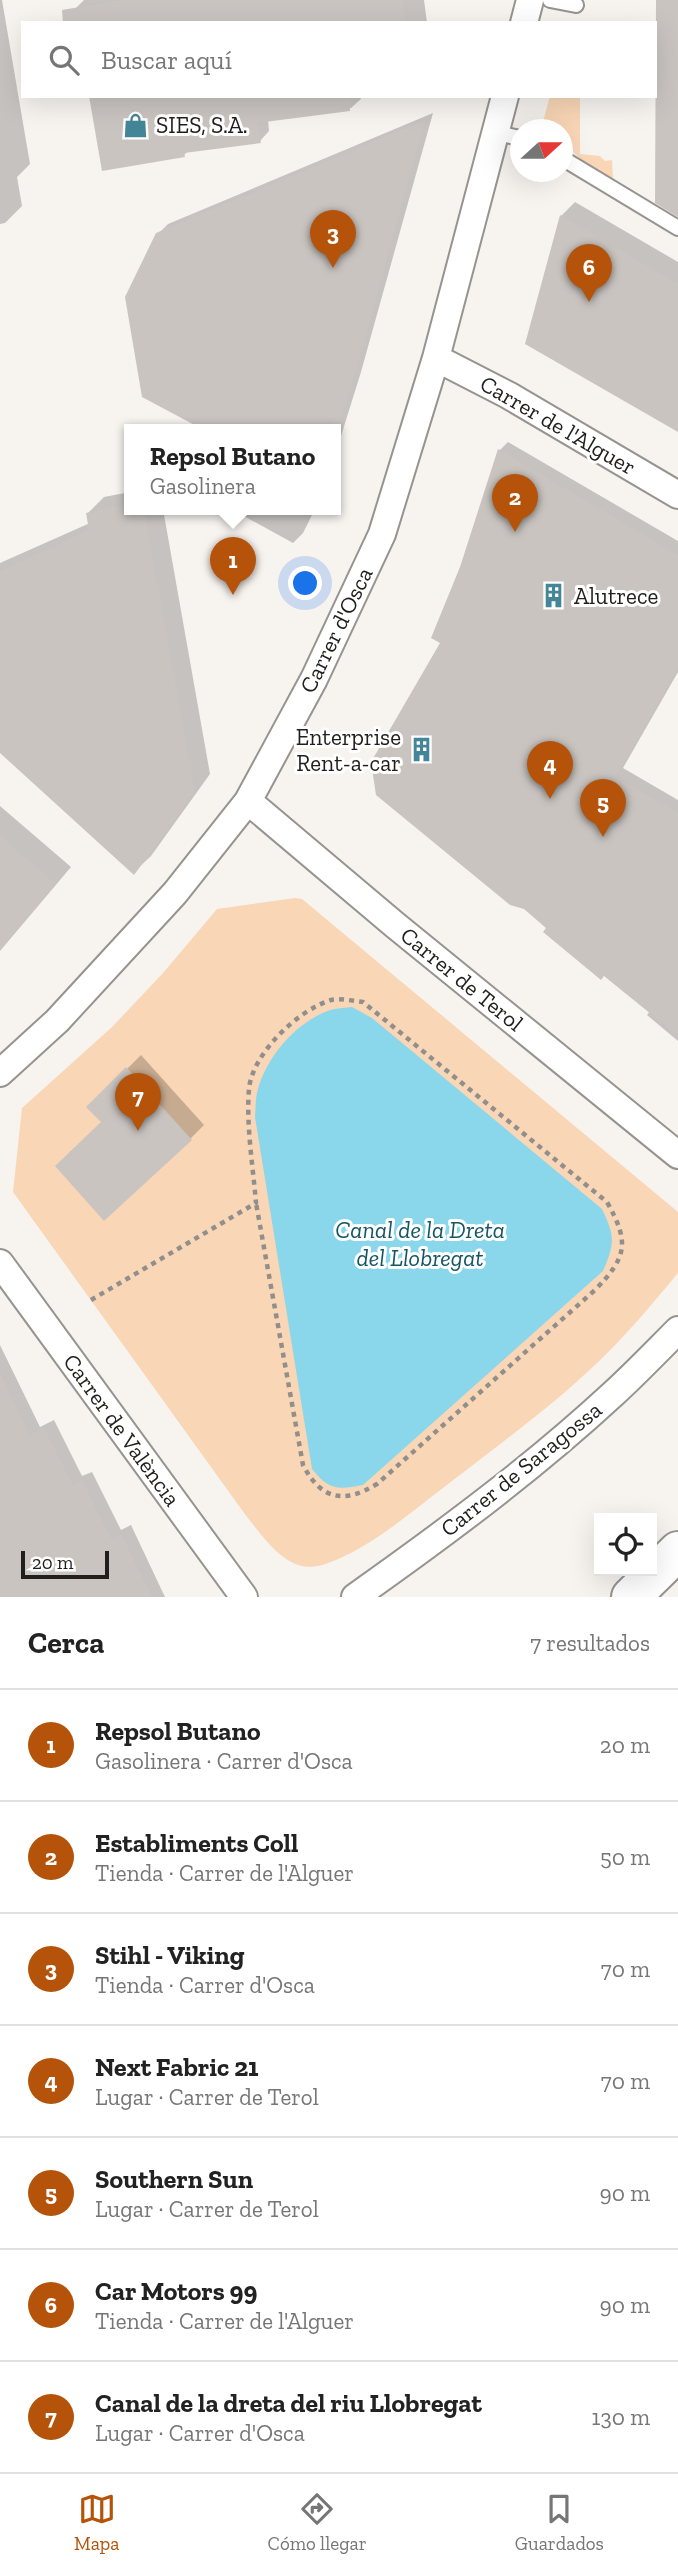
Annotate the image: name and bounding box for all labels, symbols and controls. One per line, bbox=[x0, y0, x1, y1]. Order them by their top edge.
search box bbox=[21, 21, 657, 98]
icon: search bbox=[45, 41, 83, 79]
text: Buscar aquí bbox=[101, 44, 232, 76]
shop icon: SIES, S.A. bbox=[122, 111, 150, 139]
place label: SIES, S.A. bbox=[156, 111, 248, 139]
north arrow bbox=[510, 119, 573, 182]
pin: 3 bbox=[310, 210, 356, 268]
pin: 6 bbox=[566, 244, 612, 302]
street label: Carrer de l'Alguer bbox=[475, 369, 641, 481]
popup bbox=[124, 424, 341, 515]
text: Repsol Butano bbox=[150, 440, 315, 472]
text: Gasolinera bbox=[150, 472, 256, 500]
pin: 2 bbox=[492, 474, 538, 532]
pin: 1 bbox=[210, 537, 256, 595]
street label: Carrer d'Osca bbox=[294, 563, 378, 697]
your location bbox=[288, 566, 322, 600]
building icon: Alutrece bbox=[540, 582, 568, 610]
place label: Alutrece bbox=[574, 582, 658, 610]
place label: Enterprise Rent-a-car bbox=[296, 723, 401, 777]
building icon: Enterprise Rent-a-car bbox=[407, 736, 435, 764]
pin: 4 bbox=[527, 741, 573, 799]
pin: 5 bbox=[580, 779, 626, 837]
street label: Carrer de Terol bbox=[395, 921, 529, 1037]
pin: 7 bbox=[115, 1073, 161, 1131]
water label: Canal de la Dreta del Llobregat bbox=[335, 1215, 505, 1272]
street label: Carrer de València bbox=[57, 1348, 187, 1512]
street label: Carrer de Saragossa bbox=[435, 1395, 607, 1543]
map controls bbox=[594, 1513, 657, 1576]
button: locate bbox=[594, 1513, 657, 1576]
scale bar bbox=[21, 1548, 108, 1580]
text: 20 m bbox=[32, 1551, 73, 1574]
text: Cerca bbox=[28, 1625, 104, 1661]
text: 7 resultados bbox=[530, 1629, 650, 1657]
text: Repsol Butano bbox=[95, 1715, 261, 1747]
text: 1 bbox=[46, 1731, 56, 1759]
text: 20 m bbox=[600, 1731, 650, 1759]
text: Gasolinera · Carrer d'Osca bbox=[95, 1747, 353, 1775]
text: Establiments Coll bbox=[95, 1827, 298, 1859]
text: 2 bbox=[45, 1843, 57, 1871]
text: 50 m bbox=[600, 1843, 650, 1871]
text: Tienda · Carrer de l'Alguer bbox=[95, 1859, 354, 1887]
text: Stihl - Viking bbox=[95, 1939, 245, 1971]
text: 3 bbox=[45, 1955, 57, 1983]
text: 70 m bbox=[601, 1955, 650, 1983]
text: Tienda · Carrer d'Osca bbox=[95, 1971, 315, 1999]
text: Next Fabric 21 bbox=[95, 2051, 259, 2083]
text: 4 bbox=[44, 2067, 58, 2095]
text: 70 m bbox=[601, 2067, 650, 2095]
text: Lugar · Carrer de Terol bbox=[95, 2083, 319, 2111]
text: Southern Sun bbox=[95, 2163, 253, 2195]
text: 5 bbox=[45, 2179, 57, 2207]
text: 90 m bbox=[599, 2179, 650, 2207]
text: Lugar · Carrer de Terol bbox=[95, 2195, 319, 2223]
text: Car Motors 99 bbox=[95, 2275, 257, 2307]
text: 6 bbox=[45, 2291, 57, 2319]
text: 90 m bbox=[599, 2291, 650, 2319]
text: Tienda · Carrer de l'Alguer bbox=[95, 2307, 354, 2335]
text: Canal de la dreta del riu Llobregat bbox=[95, 2387, 482, 2419]
text: 7 bbox=[45, 2403, 57, 2431]
text: 130 m bbox=[592, 2403, 650, 2431]
text: Lugar · Carrer d'Osca bbox=[95, 2419, 305, 2447]
tab: Mapa bbox=[74, 2490, 119, 2555]
tab: Cómo llegar bbox=[268, 2490, 367, 2555]
tab: Guardados bbox=[515, 2490, 604, 2555]

